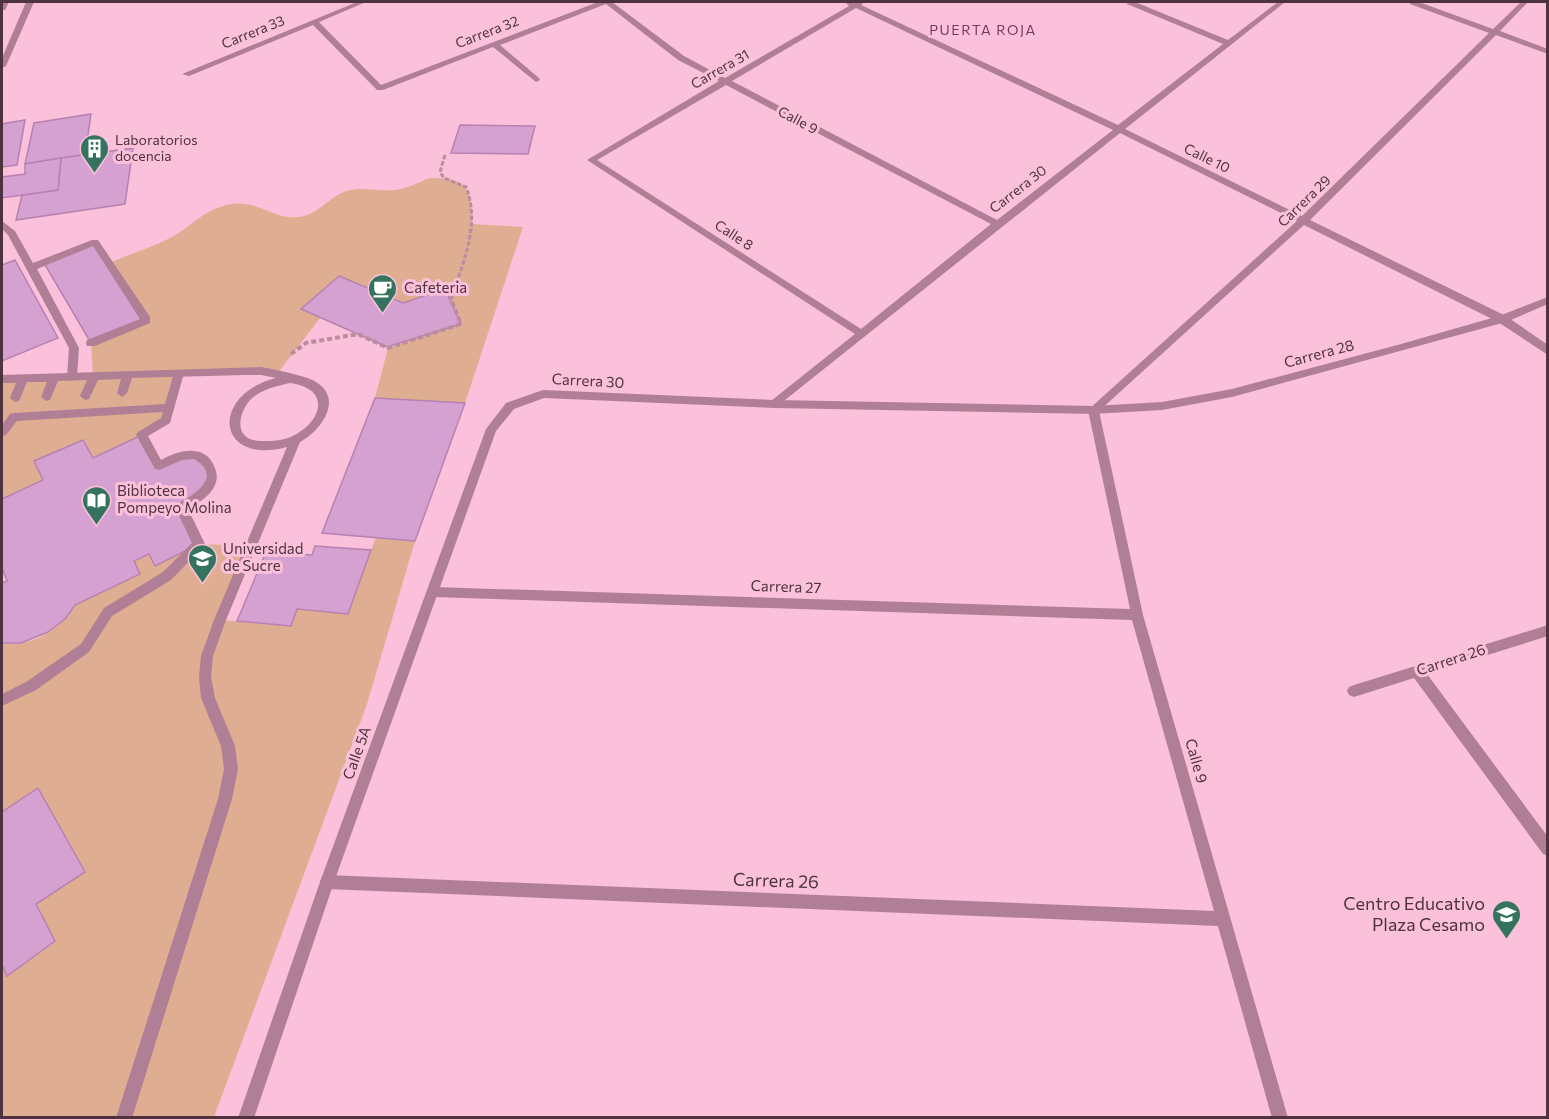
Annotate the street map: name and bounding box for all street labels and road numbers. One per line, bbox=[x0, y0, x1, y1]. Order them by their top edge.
street label: Carrera 33 bbox=[219, 11, 287, 52]
street label: Carrera 32 bbox=[453, 12, 521, 51]
street label: Carrera 31 bbox=[687, 45, 752, 92]
street label: Calle 9 bbox=[775, 102, 821, 137]
street label: Calle 10 bbox=[1181, 139, 1233, 176]
street label: Carrera 30 bbox=[986, 161, 1050, 216]
street label: Carrera 29 bbox=[1274, 171, 1334, 230]
street label: Calle 8 bbox=[712, 216, 757, 253]
street label: Carrera 28 bbox=[1282, 335, 1356, 371]
street label: Carrera 30 bbox=[551, 369, 625, 391]
street label: Carrera 27 bbox=[750, 576, 822, 596]
street label: Carrera 26 bbox=[1414, 639, 1488, 679]
street label: Calle 5A bbox=[338, 724, 374, 782]
street label: Calle 9 bbox=[1182, 736, 1212, 785]
street label: Carrera 26 bbox=[733, 868, 819, 892]

